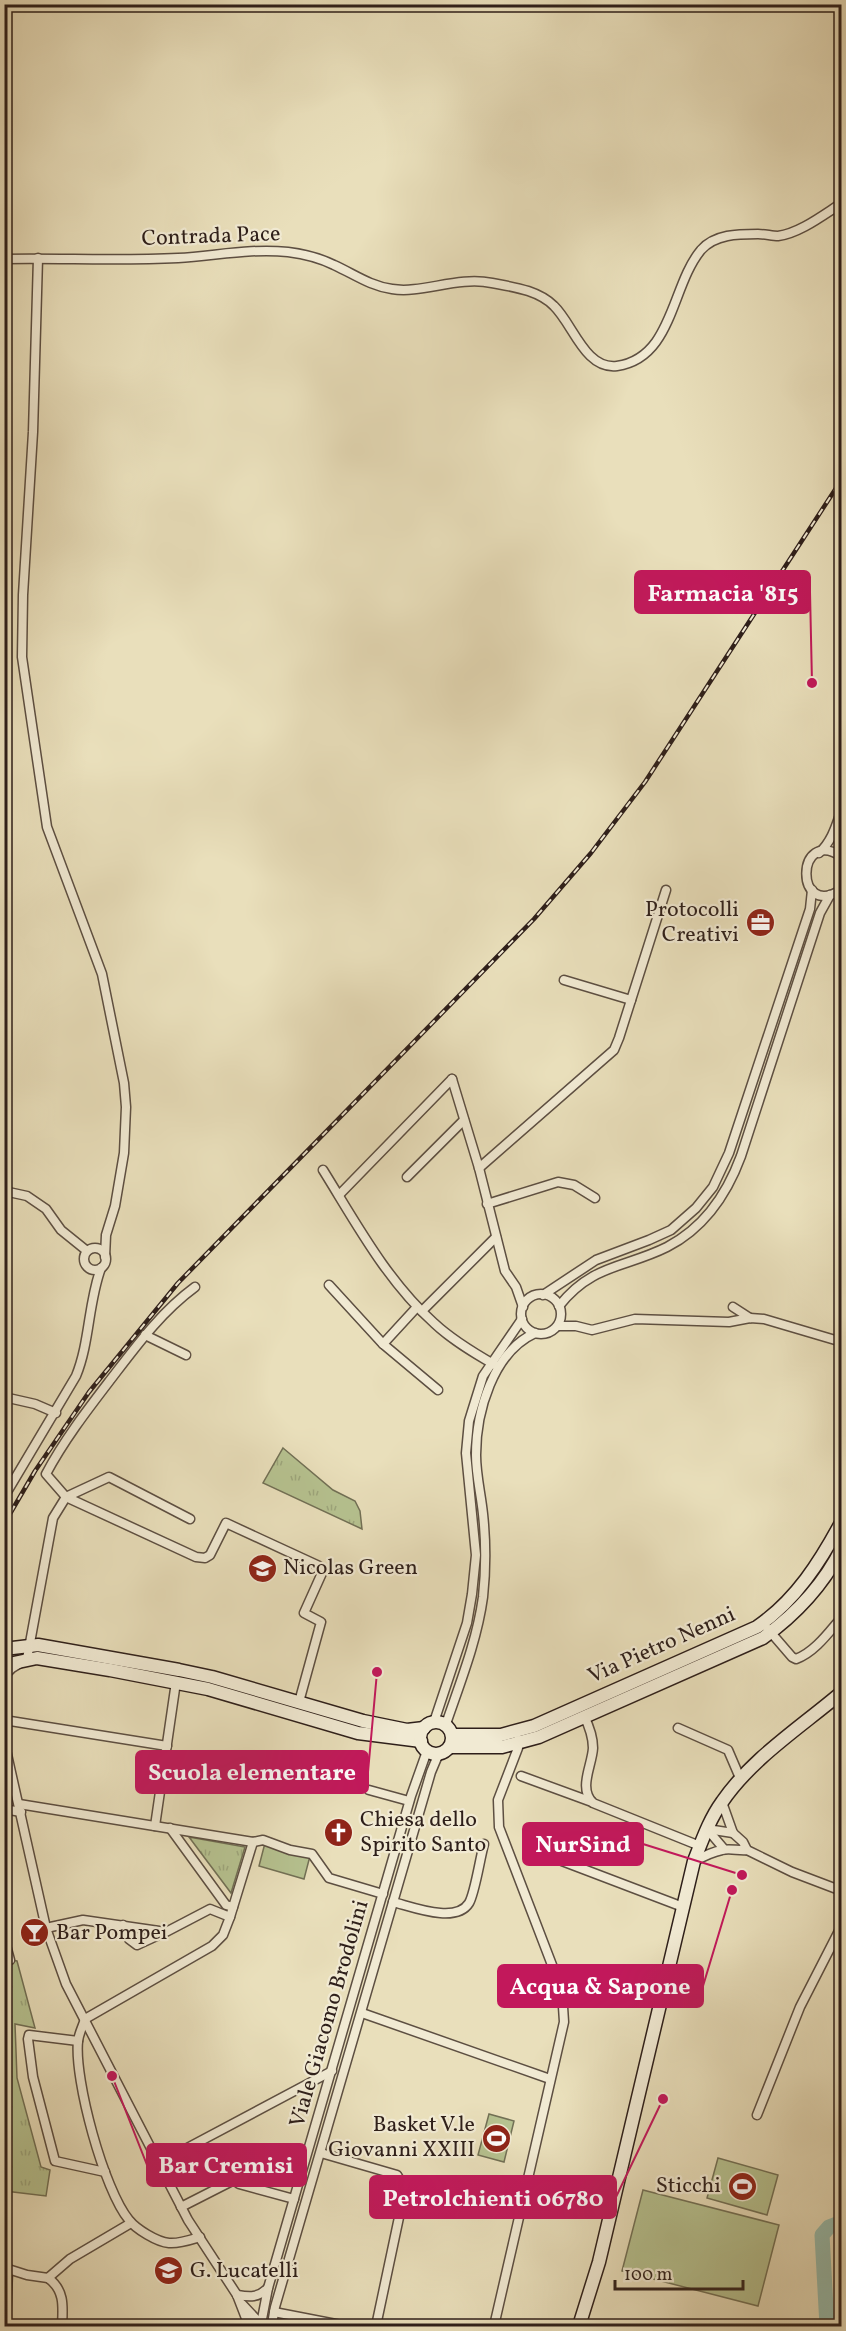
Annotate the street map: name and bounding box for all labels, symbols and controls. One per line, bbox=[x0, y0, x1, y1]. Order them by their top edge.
street label: Contrada Pace bbox=[141, 219, 281, 255]
callout: Farmacia '815 bbox=[635, 571, 810, 613]
text: Farmacia '815 bbox=[648, 578, 798, 612]
place label: Protocolli Creativi bbox=[645, 895, 739, 951]
office icon: Protocolli Creativi bbox=[744, 907, 776, 939]
school or university icon: Nicolas Green bbox=[246, 1552, 278, 1584]
place label: Nicolas Green bbox=[283, 1553, 418, 1584]
street label: Via Pietro Nenni bbox=[583, 1600, 741, 1692]
callout: Scuola elementare bbox=[136, 1751, 368, 1793]
text: Scuola elementare bbox=[148, 1757, 356, 1791]
place label: Chiesa dello Spirito Santo bbox=[360, 1805, 486, 1861]
church icon: Chiesa dello Spirito Santo bbox=[323, 1817, 355, 1849]
callout: NurSind bbox=[523, 1823, 643, 1865]
text: NurSind bbox=[535, 1829, 631, 1863]
street label: Viale Giacomo Brodolini bbox=[283, 1897, 377, 2131]
bar icon: Bar Pompei bbox=[19, 1917, 51, 1949]
place label: Bar Pompei bbox=[56, 1918, 167, 1949]
callout: Acqua & Sapone bbox=[498, 1965, 703, 2007]
text: Acqua & Sapone bbox=[510, 1971, 690, 2005]
place label: Basket V.le Giovanni XXIII bbox=[328, 2110, 475, 2166]
sports icon: Basket V.le Giovanni XXIII bbox=[480, 2122, 512, 2154]
callout: Bar Cremisi bbox=[147, 2144, 306, 2186]
text: Bar Cremisi bbox=[158, 2150, 294, 2184]
sports icon: Sticchi bbox=[726, 2170, 758, 2202]
place label: Sticchi bbox=[656, 2171, 721, 2202]
callout: Petrolchienti 06780 bbox=[370, 2176, 616, 2218]
text: Petrolchienti 06780 bbox=[382, 2183, 604, 2217]
scale bar bbox=[615, 2253, 742, 2291]
school or university icon: G. Lucatelli bbox=[153, 2255, 185, 2287]
place label: G. Lucatelli bbox=[190, 2256, 299, 2287]
text: 100 m bbox=[624, 2263, 673, 2288]

